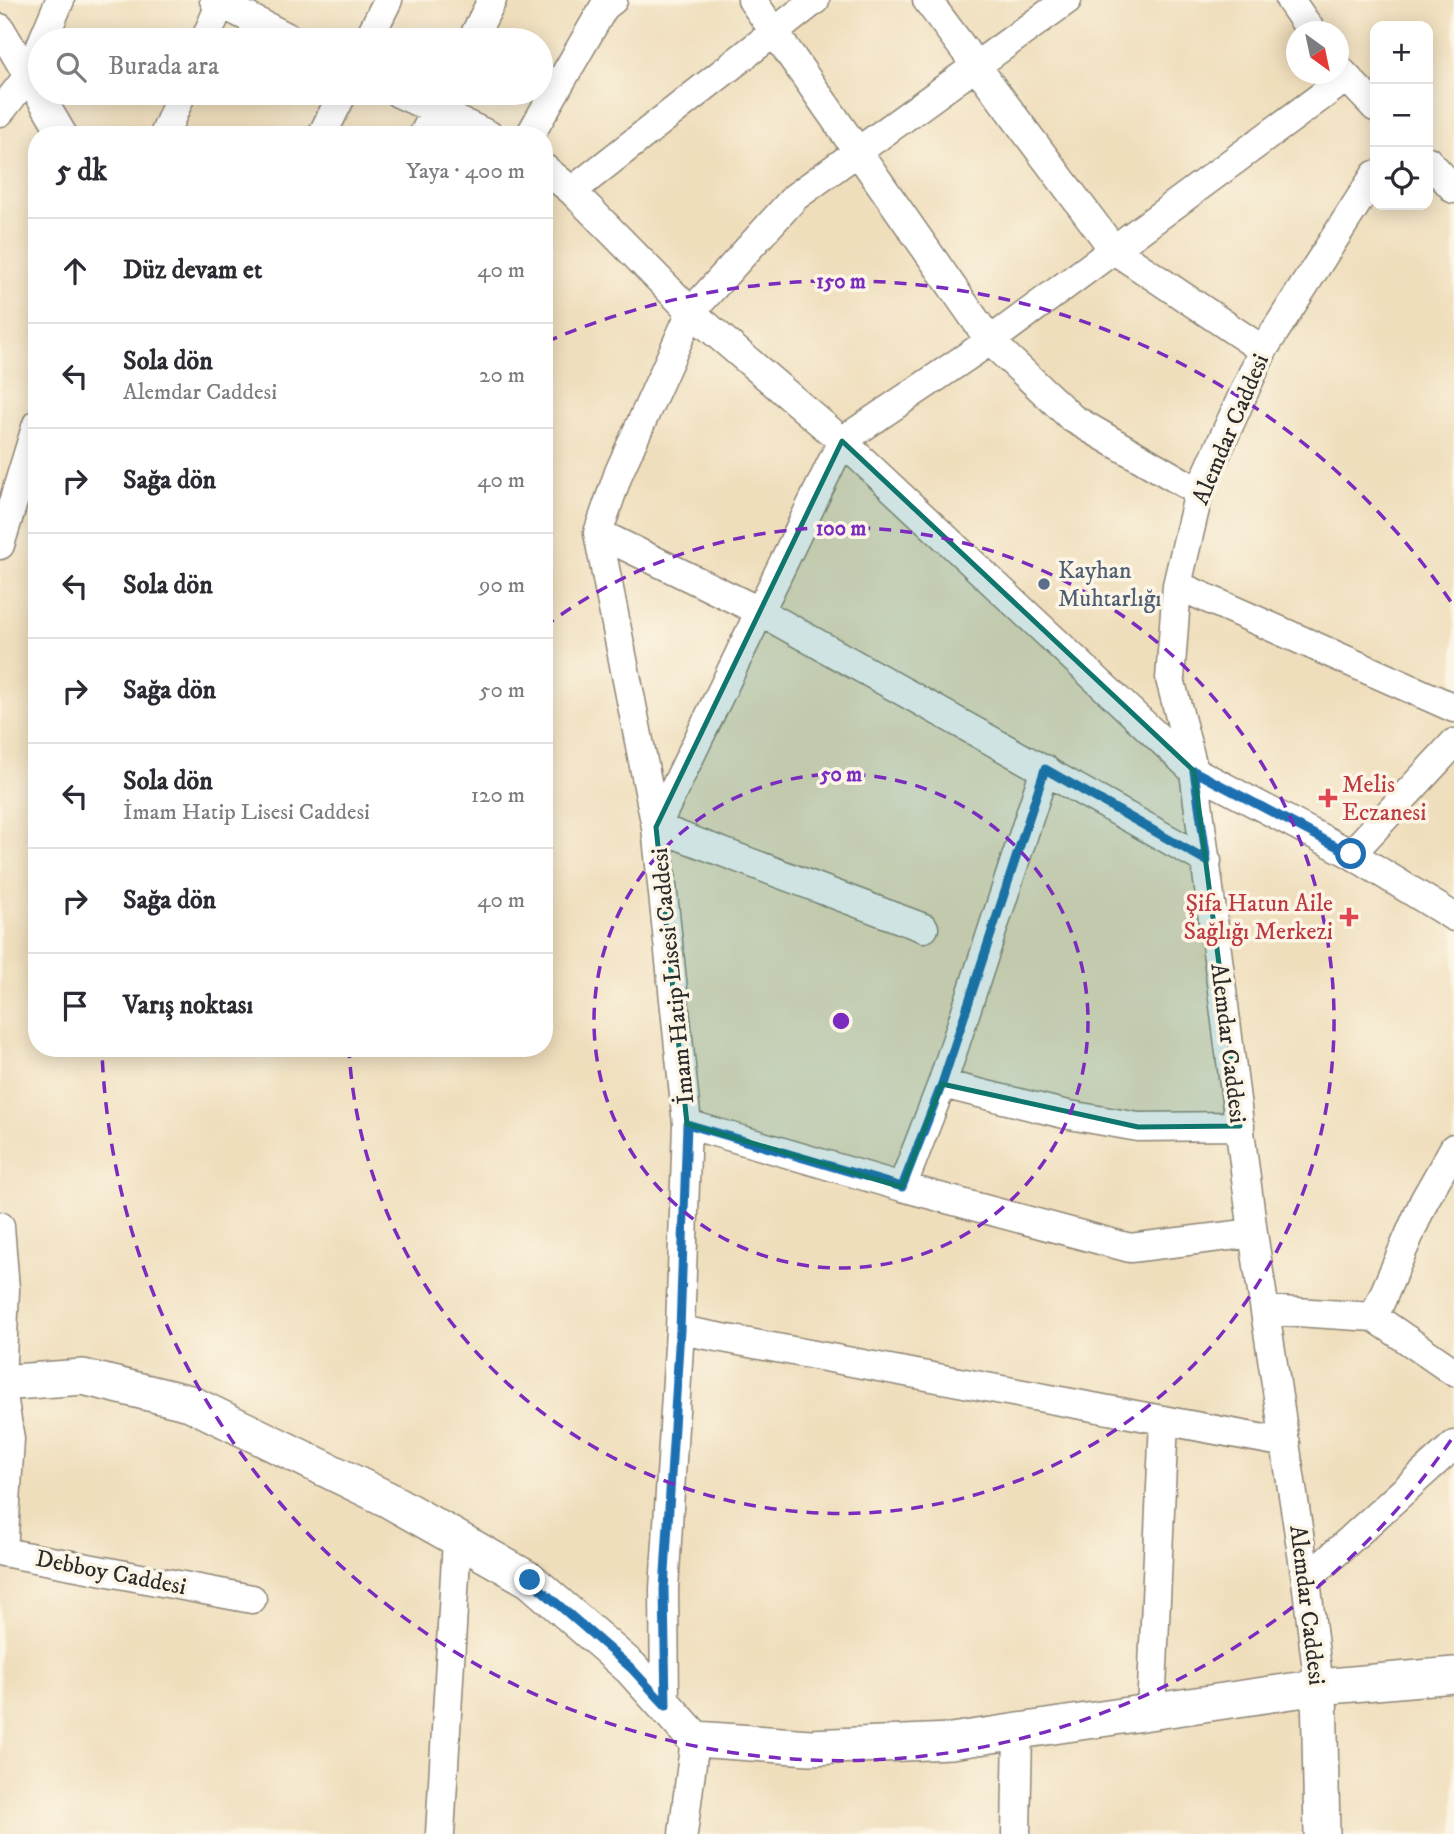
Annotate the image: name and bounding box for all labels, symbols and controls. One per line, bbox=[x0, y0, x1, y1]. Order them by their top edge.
north arrow bbox=[1286, 21, 1349, 84]
map controls bbox=[1370, 21, 1433, 210]
button: + bbox=[1370, 21, 1433, 84]
search box bbox=[28, 28, 553, 105]
icon: search bbox=[52, 48, 90, 86]
text: Burada ara bbox=[108, 50, 219, 83]
button: − bbox=[1370, 84, 1433, 147]
button: locate bbox=[1370, 147, 1433, 210]
text: 5 dk bbox=[56, 153, 107, 190]
text: Yaya · 400 m bbox=[406, 157, 525, 186]
icon: ahead bbox=[56, 252, 94, 290]
text: Düz devam et bbox=[123, 254, 262, 287]
text: 40 m bbox=[477, 256, 525, 285]
text: 150 m bbox=[816, 269, 866, 295]
text: Sola dön bbox=[123, 345, 213, 378]
street label: Alemdar Caddesi bbox=[1186, 350, 1276, 509]
icon: left bbox=[56, 357, 94, 395]
text: 20 m bbox=[479, 361, 525, 390]
text: Alemdar Caddesi bbox=[123, 378, 277, 407]
icon: right bbox=[56, 462, 94, 500]
text: Sağa dön bbox=[123, 464, 216, 497]
text: 40 m bbox=[477, 466, 525, 495]
text: 100 m bbox=[816, 516, 866, 542]
place label: Kayhan Muhtarlığı bbox=[1058, 556, 1162, 614]
icon: left bbox=[56, 567, 94, 605]
text: Sola dön bbox=[123, 569, 213, 602]
text: 90 m bbox=[479, 571, 525, 600]
marker: Kayhan Muhtarlığı bbox=[1036, 576, 1052, 592]
icon: right bbox=[56, 672, 94, 710]
text: Sağa dön bbox=[123, 674, 216, 707]
text: 50 m bbox=[479, 676, 525, 705]
text: 50 m bbox=[819, 762, 862, 788]
text: Sola dön bbox=[123, 765, 213, 798]
place label: Melis Eczanesi bbox=[1342, 770, 1427, 828]
icon: left bbox=[56, 777, 94, 815]
text: 120 m bbox=[471, 781, 525, 810]
marker: Melis Eczanesi bbox=[1320, 790, 1336, 806]
text: İmam Hatip Lisesi Caddesi bbox=[123, 798, 370, 827]
route start bbox=[1335, 838, 1366, 869]
street label: İmam Hatip Lisesi Caddesi bbox=[644, 846, 701, 1106]
icon: right bbox=[56, 882, 94, 920]
text: Sağa dön bbox=[123, 884, 216, 917]
text: 40 m bbox=[477, 886, 525, 915]
place label: Şifa Hatun Aile Sağlığı Merkezi bbox=[1184, 889, 1333, 947]
marker: Şifa Hatun Aile Sağlığı Merkezi bbox=[1339, 907, 1359, 927]
street label: Alemdar Caddesi bbox=[1203, 961, 1253, 1125]
icon: arrive bbox=[56, 987, 94, 1025]
text: Varış noktası bbox=[123, 989, 253, 1022]
centre of rings bbox=[829, 1009, 853, 1033]
street label: Alemdar Caddesi bbox=[1282, 1523, 1332, 1687]
street label: Debboy Caddesi bbox=[33, 1544, 189, 1602]
route end bbox=[514, 1564, 545, 1595]

